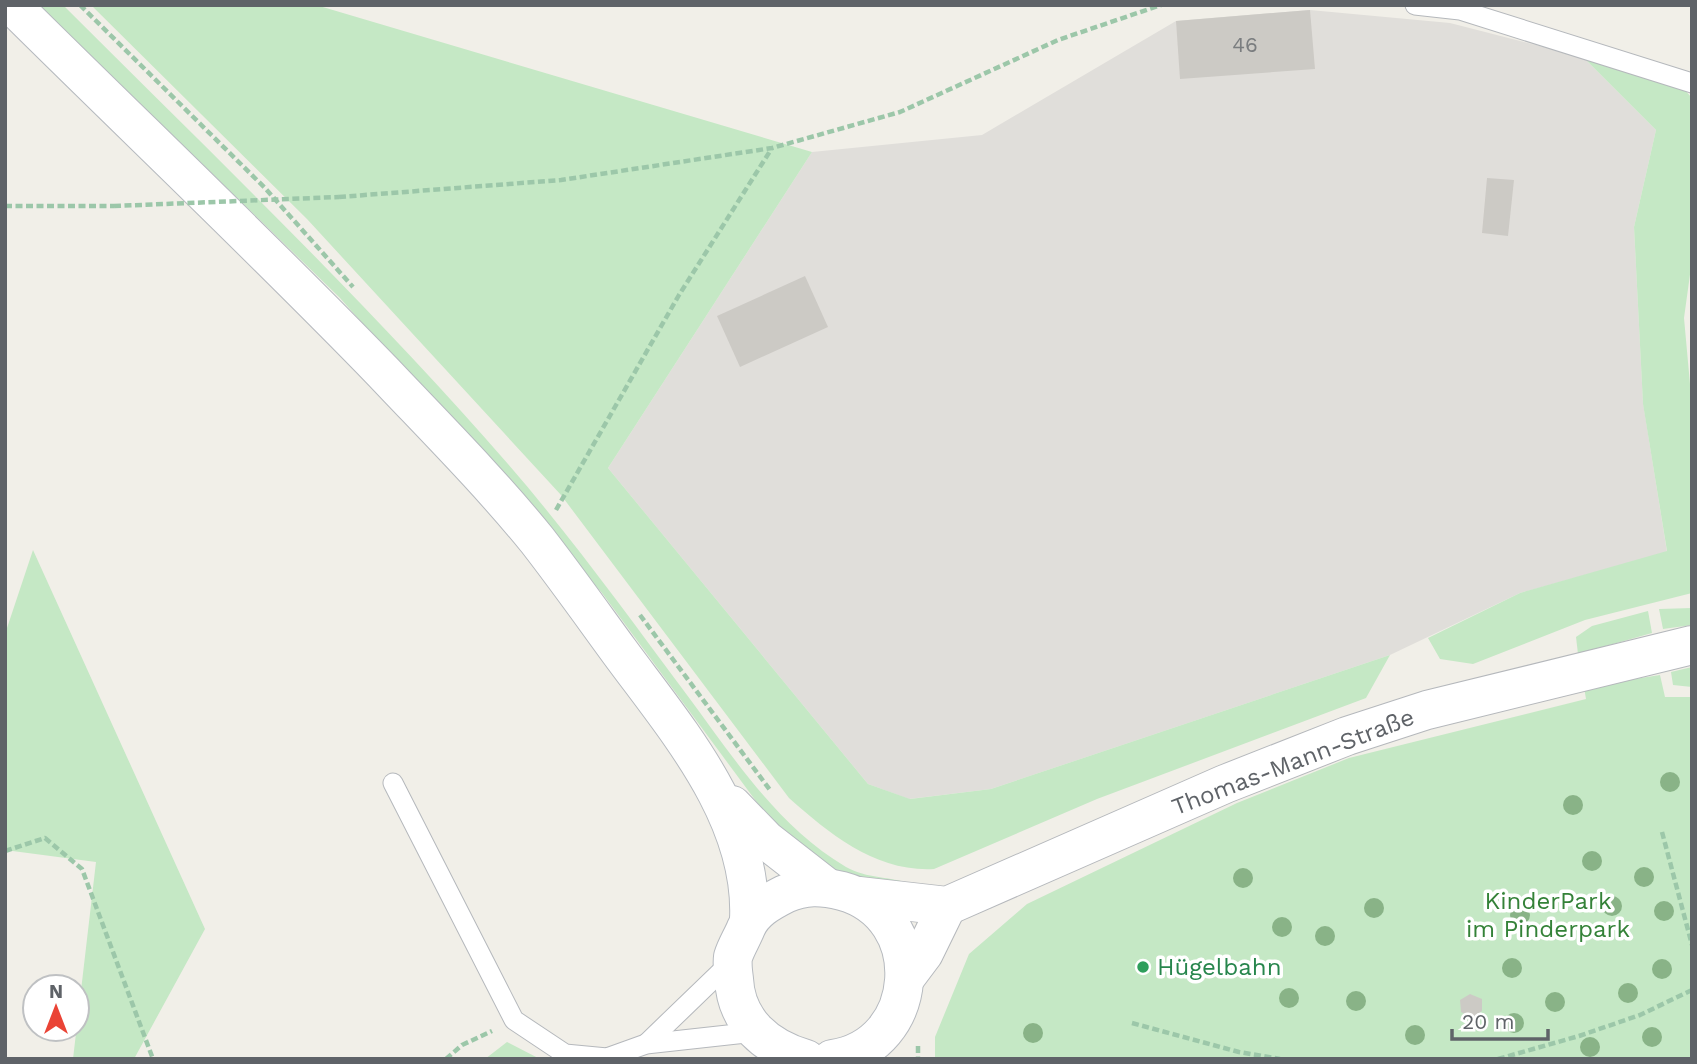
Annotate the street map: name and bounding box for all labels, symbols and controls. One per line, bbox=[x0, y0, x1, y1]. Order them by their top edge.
house number: 46 bbox=[1232, 32, 1258, 57]
street label: Thomas-Mann-Straße bbox=[1168, 703, 1418, 821]
park label: KinderPark im Pinderpark bbox=[1466, 887, 1630, 943]
place label: Hügelbahn bbox=[1157, 953, 1282, 981]
marker: Hügelbahn bbox=[1135, 959, 1151, 975]
north arrow bbox=[21, 973, 91, 1043]
text: N bbox=[49, 980, 63, 1003]
scale bar bbox=[1452, 998, 1548, 1042]
text: 20 m bbox=[1462, 1009, 1514, 1034]

